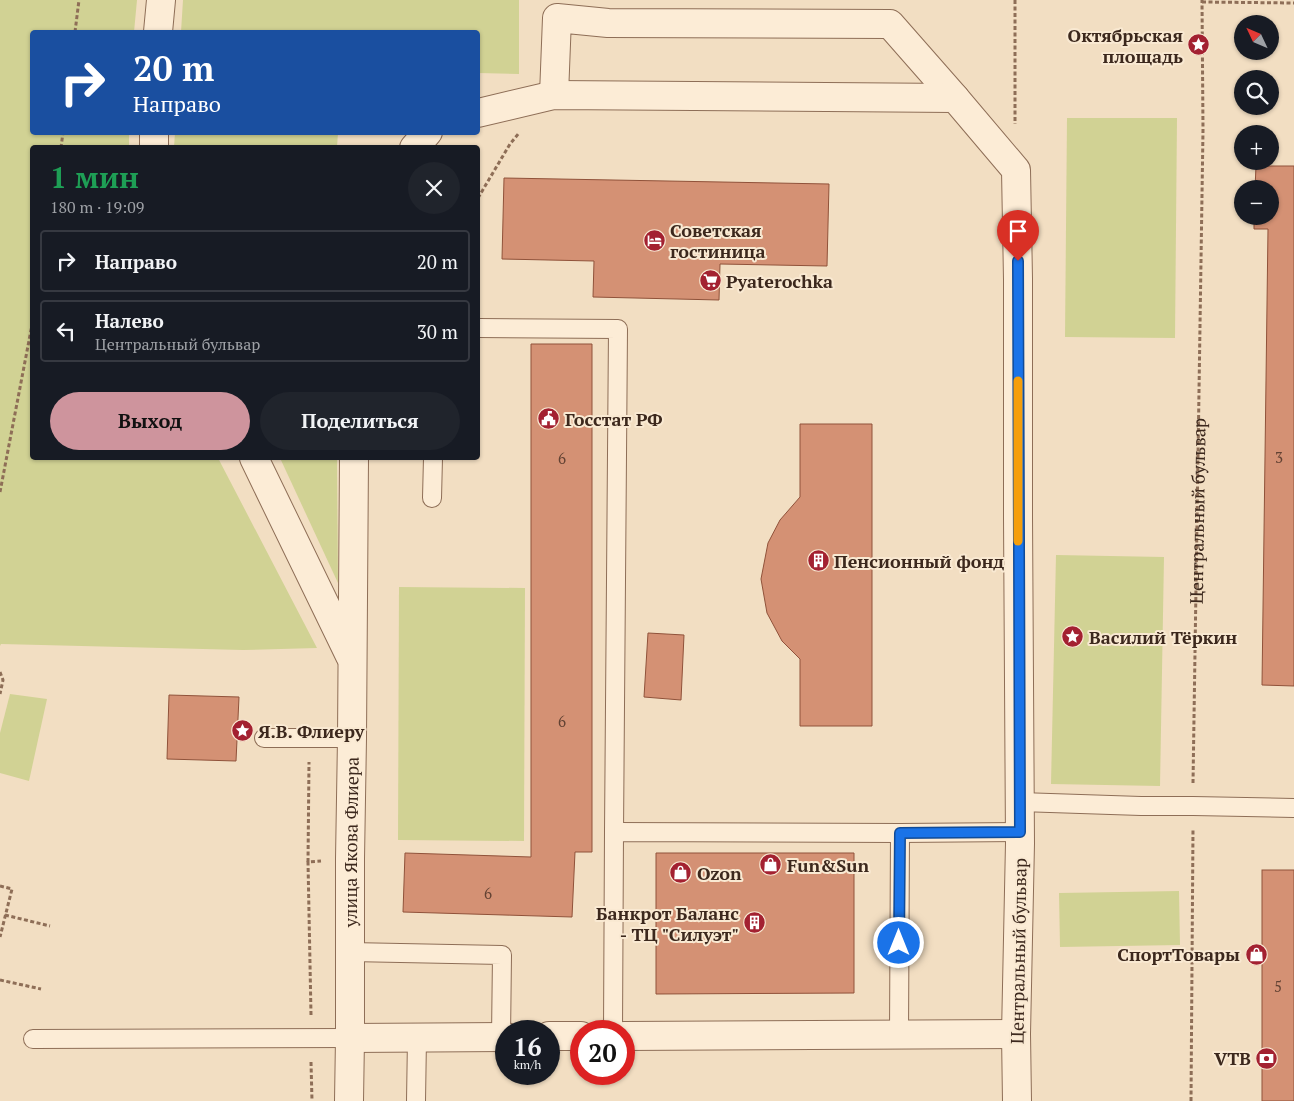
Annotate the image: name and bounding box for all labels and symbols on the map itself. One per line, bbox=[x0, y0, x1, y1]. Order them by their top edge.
north arrow bbox=[1234, 15, 1279, 60]
place label: Октябрьская площадь bbox=[1068, 23, 1183, 68]
place icon: Октябрьская площадь bbox=[1187, 33, 1211, 57]
pin bbox=[997, 210, 1039, 261]
place label: Советская гостиница bbox=[670, 218, 766, 263]
hotel icon: Советская гостиница bbox=[642, 228, 666, 252]
supermarket icon: Pyaterochka bbox=[698, 269, 722, 293]
place label: Pyaterochka bbox=[726, 269, 833, 293]
public building icon: Госстат РФ bbox=[537, 407, 561, 431]
place label: Госстат РФ bbox=[565, 407, 663, 431]
street label: Центральный бульвар bbox=[1184, 418, 1211, 604]
house number: 3 bbox=[1275, 447, 1283, 467]
house number: 6 bbox=[558, 448, 566, 468]
building icon: Пенсионный фонд bbox=[806, 549, 830, 573]
place label: Пенсионный фонд bbox=[834, 549, 1004, 573]
place icon: Василий Тёркин bbox=[1061, 625, 1085, 649]
place label: Василий Тёркин bbox=[1089, 625, 1237, 649]
house number: 6 bbox=[558, 711, 566, 731]
place icon: Я.В. Флиеру bbox=[230, 719, 254, 743]
place label: Я.В. Флиеру bbox=[258, 719, 365, 743]
street label: улица Якова Флиера bbox=[338, 757, 364, 928]
shop icon: Fun&Sun bbox=[759, 853, 783, 877]
place label: Fun&Sun bbox=[787, 853, 870, 877]
street label: Центральный бульвар bbox=[1004, 858, 1032, 1044]
shop icon: Ozon bbox=[669, 861, 693, 885]
place label: Ozon bbox=[697, 861, 742, 885]
house number: 6 bbox=[484, 883, 492, 903]
place label: Банкрот Баланс - ТЦ "Силуэт" bbox=[596, 901, 739, 946]
building icon: Банкрот Баланс - ТЦ "Силуэт" bbox=[743, 911, 767, 935]
position arrow bbox=[872, 916, 924, 968]
place label: СпортТовары bbox=[1117, 942, 1240, 966]
shop icon: СпортТовары bbox=[1244, 942, 1268, 966]
house number: 5 bbox=[1274, 976, 1282, 996]
speed limit sign: 20 bbox=[570, 1020, 635, 1085]
place label: VTB bbox=[1214, 1046, 1251, 1070]
bank icon: VTB bbox=[1255, 1046, 1279, 1070]

